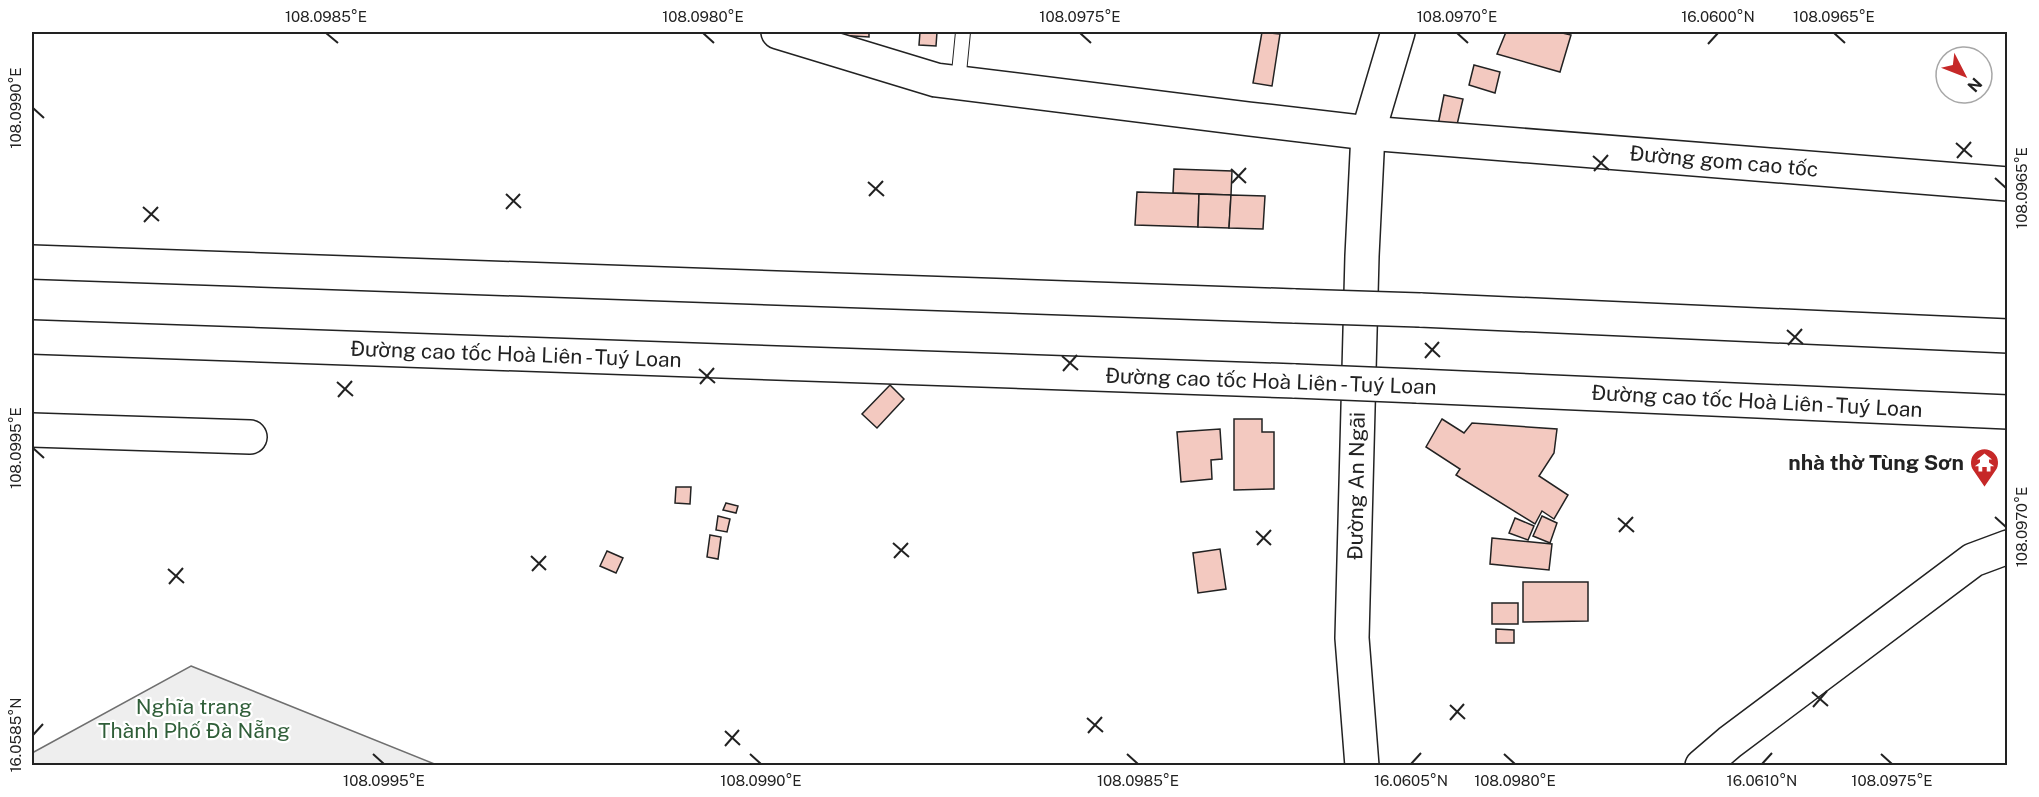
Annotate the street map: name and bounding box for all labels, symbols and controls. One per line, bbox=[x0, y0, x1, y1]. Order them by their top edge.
text: 108.0985°E bbox=[285, 8, 367, 25]
text: 108.0980°E bbox=[662, 8, 744, 25]
text: 108.0975°E bbox=[1039, 8, 1121, 25]
text: 108.0970°E bbox=[1417, 8, 1497, 25]
text: 16.0600°N bbox=[1681, 8, 1755, 25]
text: 108.0965°E bbox=[1793, 8, 1875, 25]
north arrow bbox=[1934, 45, 1994, 105]
text: 108.0990°E bbox=[7, 67, 24, 149]
text: N bbox=[1964, 74, 1986, 96]
street label: Đường gom cao tốc bbox=[1629, 140, 1819, 182]
text: 108.0965°E bbox=[2013, 147, 2030, 229]
street label: Đường cao tốc Hoà Liên - Tuý Loan bbox=[350, 336, 682, 372]
street label: Đường cao tốc Hoà Liên - Tuý Loan bbox=[1105, 363, 1437, 399]
street label: Đường cao tốc Hoà Liên - Tuý Loan bbox=[1591, 380, 1923, 422]
text: 108.0995°E bbox=[7, 407, 24, 489]
street label: Đường An Ngãi bbox=[1342, 412, 1370, 560]
temple icon: nhà thờ Tùng Sơn bbox=[1969, 446, 2001, 488]
place label: nhà thờ Tùng Sơn bbox=[1788, 450, 1964, 475]
text: 108.0970°E bbox=[2013, 487, 2030, 567]
park label: Nghĩa trang Thành Phố Đà Nẵng bbox=[98, 694, 290, 743]
text: 16.0585°N bbox=[7, 697, 24, 773]
text: 108.0995°E bbox=[343, 772, 425, 789]
text: 108.0990°E bbox=[720, 772, 802, 789]
text: 108.0985°E bbox=[1097, 772, 1179, 789]
text: 16.0605°N bbox=[1374, 772, 1448, 789]
text: 108.0980°E bbox=[1474, 772, 1556, 789]
text: 16.0610°N bbox=[1727, 772, 1797, 789]
text: 108.0975°E bbox=[1851, 772, 1933, 789]

